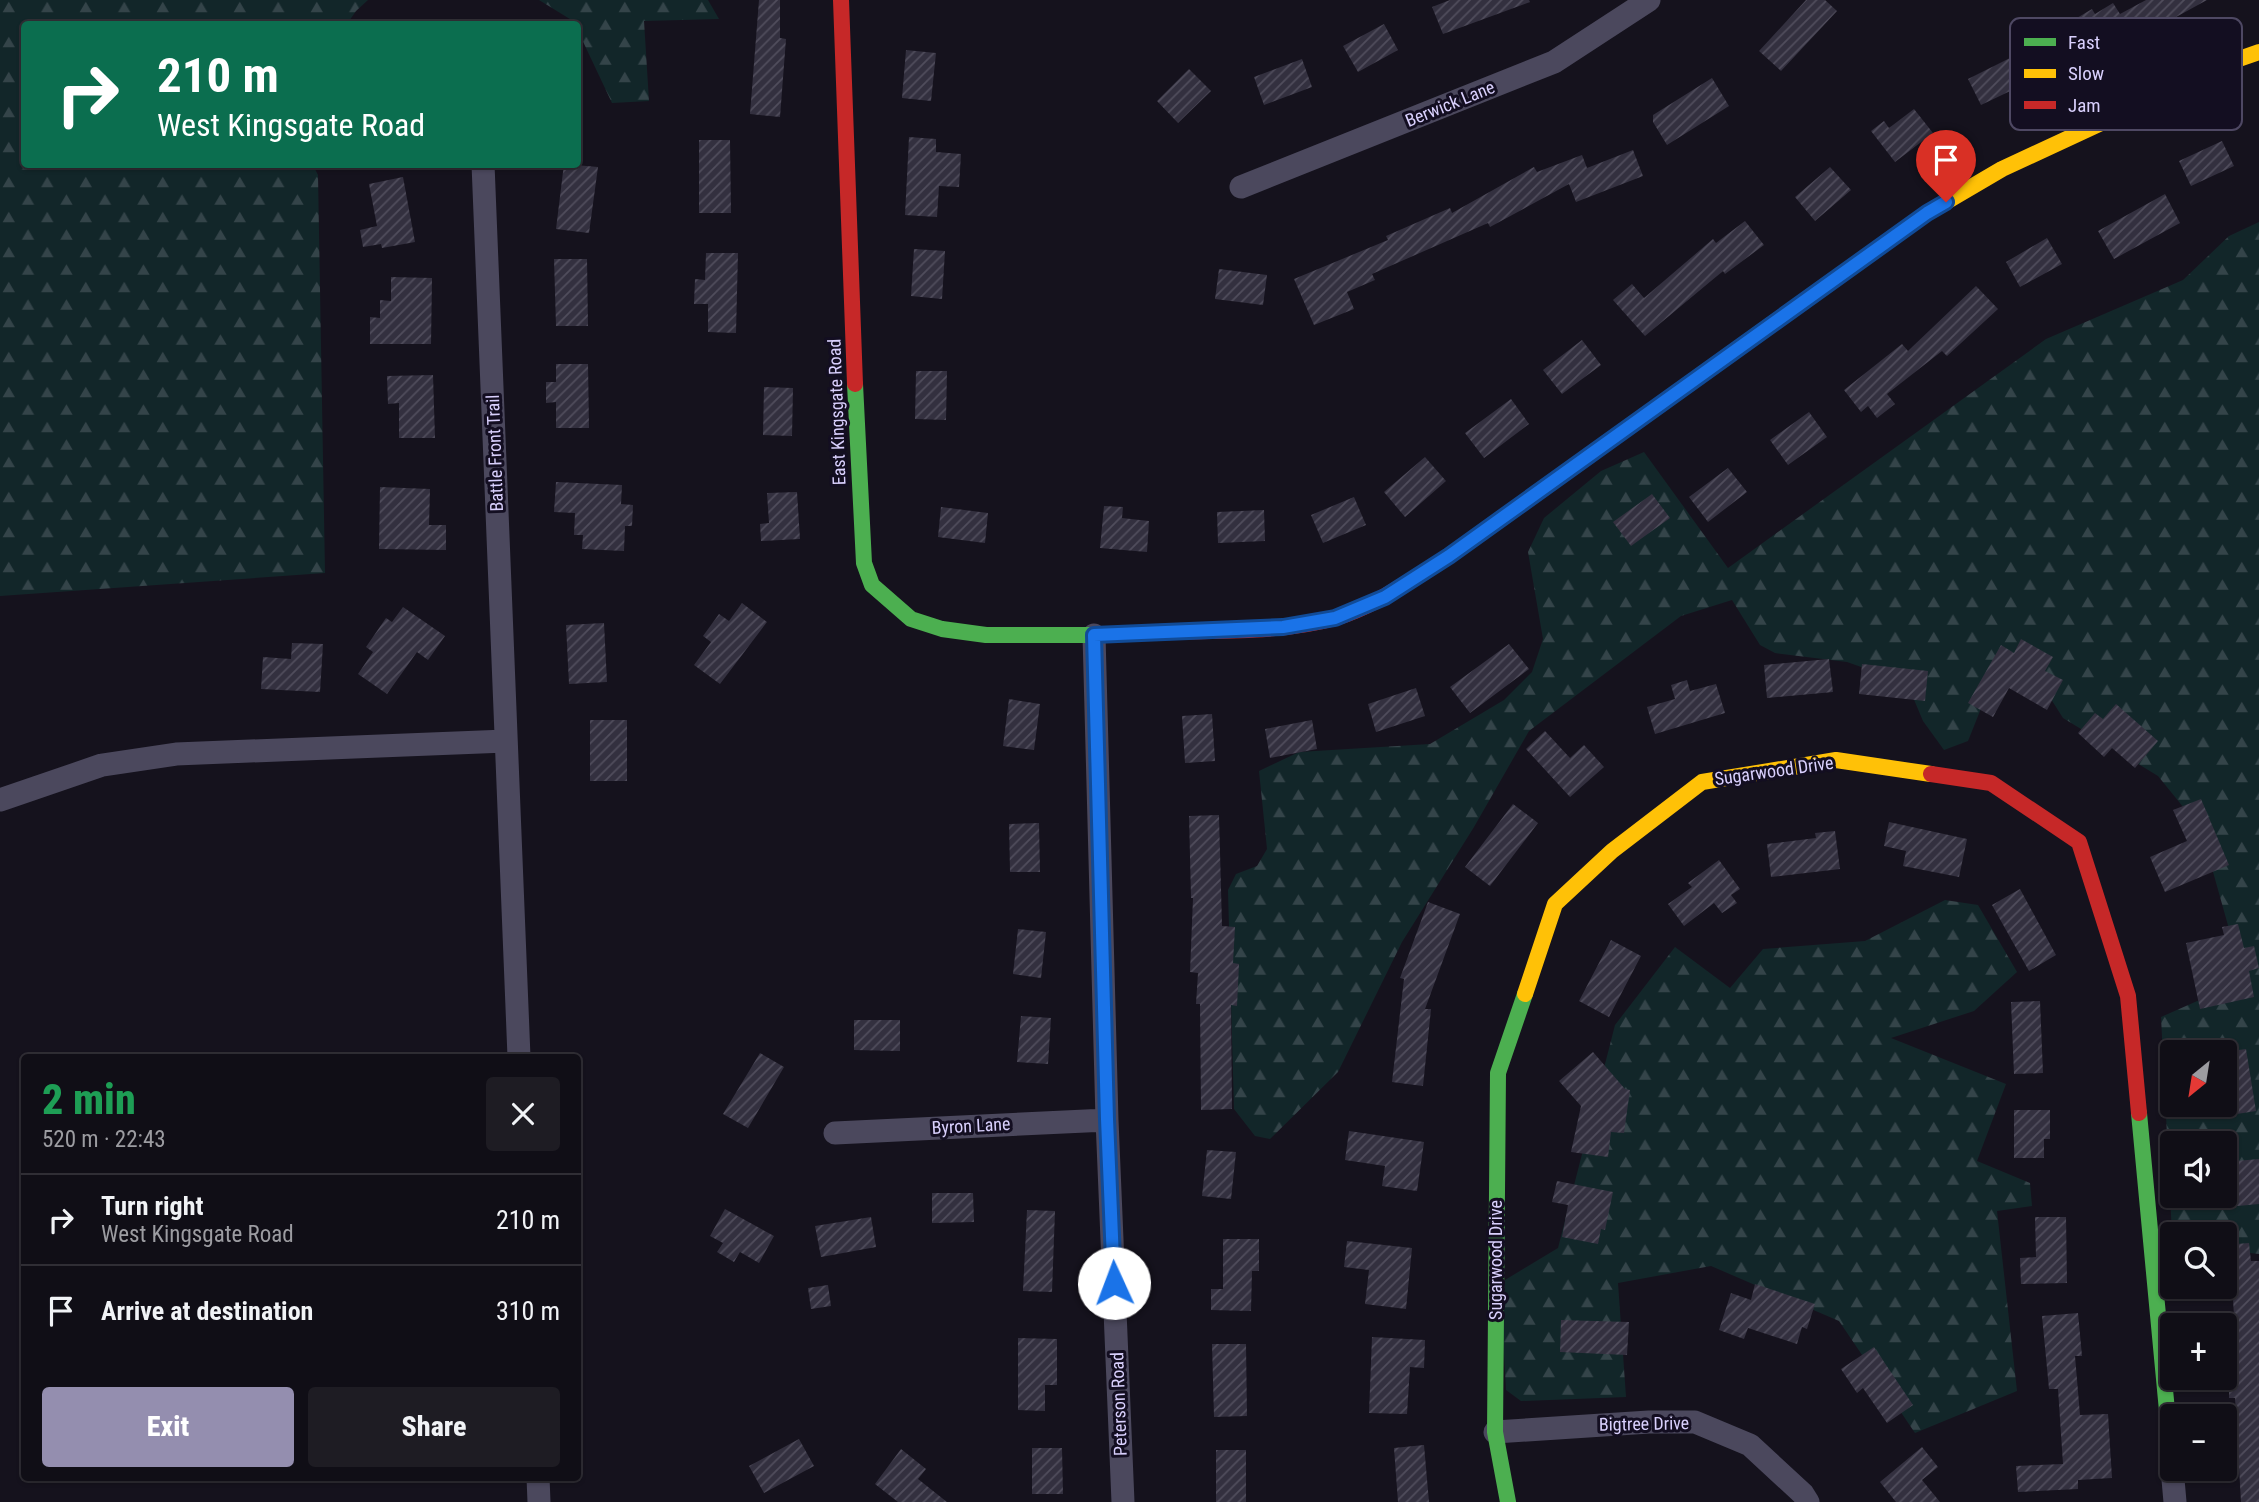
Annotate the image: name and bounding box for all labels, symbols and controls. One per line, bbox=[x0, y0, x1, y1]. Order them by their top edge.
legend bbox=[2010, 18, 2242, 130]
text: Fast bbox=[2068, 31, 2100, 54]
text: 210 m bbox=[157, 47, 279, 104]
icon: right bbox=[42, 49, 133, 140]
text: Slow bbox=[2068, 62, 2104, 85]
street label: Berwick Lane bbox=[1402, 76, 1498, 131]
text: Jam bbox=[2068, 94, 2101, 117]
text: West Kingsgate Road bbox=[157, 106, 425, 144]
pin bbox=[1916, 130, 1976, 202]
icon: arrive bbox=[1927, 141, 1965, 179]
street label: East Kingsgate Road bbox=[823, 338, 850, 486]
street label: Battle Front Trail bbox=[482, 394, 507, 512]
street label: Sugarwood Drive bbox=[1713, 752, 1835, 789]
north arrow bbox=[2160, 1040, 2236, 1116]
map controls bbox=[2160, 1040, 2237, 1481]
text: 2 min bbox=[42, 1075, 136, 1124]
button: close bbox=[486, 1077, 560, 1151]
street label: Byron Lane bbox=[931, 1113, 1011, 1138]
text: 520 m · 22:43 bbox=[42, 1126, 166, 1153]
button: sound bbox=[2160, 1131, 2237, 1208]
text: Turn right bbox=[101, 1191, 203, 1221]
street label: Sugarwood Drive bbox=[1485, 1200, 1506, 1320]
icon: right bbox=[42, 1201, 80, 1239]
text: 210 m bbox=[496, 1205, 560, 1235]
text: West Kingsgate Road bbox=[101, 1221, 294, 1248]
button: search bbox=[2160, 1222, 2237, 1299]
position arrow bbox=[1077, 1246, 1151, 1320]
icon: arrive bbox=[42, 1292, 80, 1330]
text: Arrive at destination bbox=[101, 1296, 313, 1326]
text: 310 m bbox=[496, 1296, 560, 1326]
button: + bbox=[2160, 1313, 2237, 1390]
street label: Peterson Road bbox=[1106, 1352, 1131, 1456]
button: Exit bbox=[42, 1387, 294, 1467]
button: Share bbox=[308, 1387, 560, 1467]
button: − bbox=[2160, 1404, 2237, 1481]
street label: Bigtree Drive bbox=[1599, 1412, 1689, 1435]

